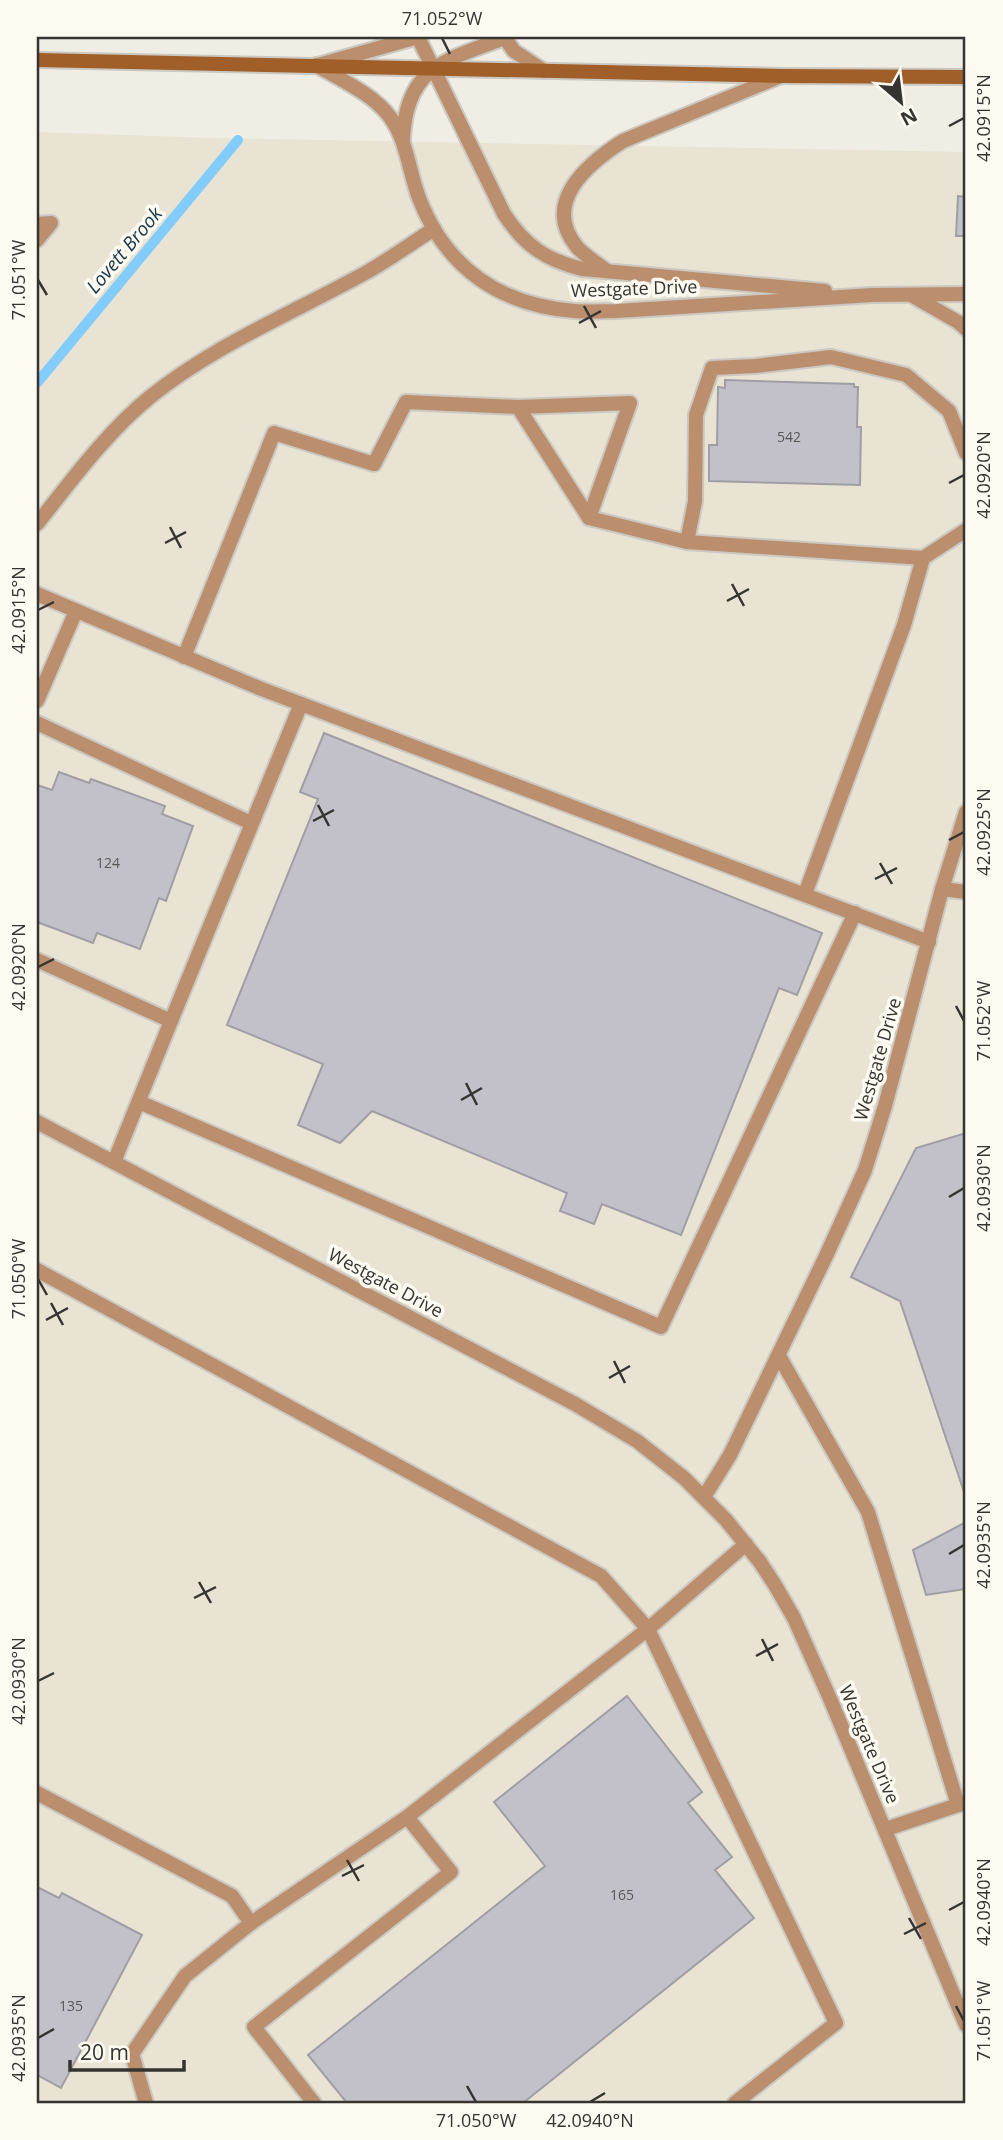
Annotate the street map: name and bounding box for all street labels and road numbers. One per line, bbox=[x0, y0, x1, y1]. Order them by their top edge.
street label: Westgate Drive bbox=[570, 274, 698, 302]
street label: Westgate Drive bbox=[848, 995, 906, 1123]
street label: Westgate Drive bbox=[324, 1242, 448, 1322]
street label: Westgate Drive bbox=[834, 1681, 906, 1807]

